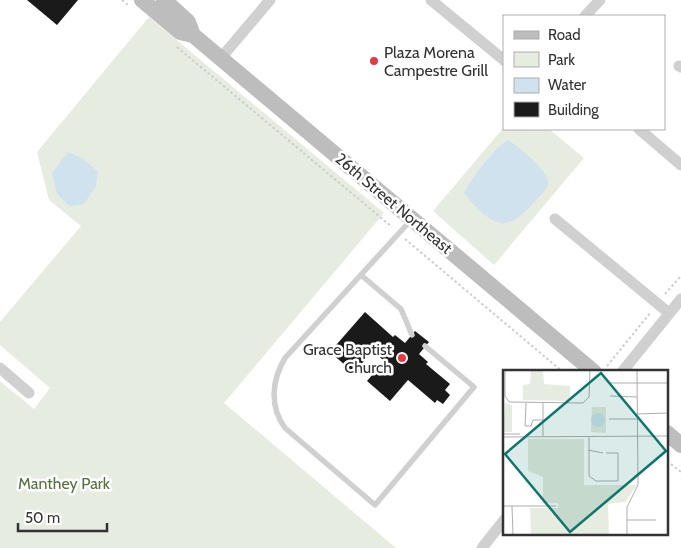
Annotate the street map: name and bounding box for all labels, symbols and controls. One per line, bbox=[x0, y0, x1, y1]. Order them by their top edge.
legend bbox=[503, 15, 666, 130]
text: Road bbox=[548, 26, 581, 44]
place label: Plaza Morena Campestre Grill bbox=[384, 43, 488, 80]
text: Park bbox=[548, 51, 575, 69]
marker: Plaza Morena Campestre Grill bbox=[368, 55, 380, 67]
text: Water bbox=[548, 76, 586, 94]
text: Building bbox=[548, 101, 599, 119]
street label: 26th Street Northeast bbox=[331, 149, 456, 258]
place label: Grace Baptist Church bbox=[303, 340, 393, 377]
marker: Grace Baptist Church bbox=[396, 352, 408, 364]
inset map bbox=[503, 370, 668, 536]
park label: Manthey Park bbox=[18, 474, 111, 493]
scale bar bbox=[18, 500, 106, 532]
text: 50 m bbox=[25, 509, 60, 527]

